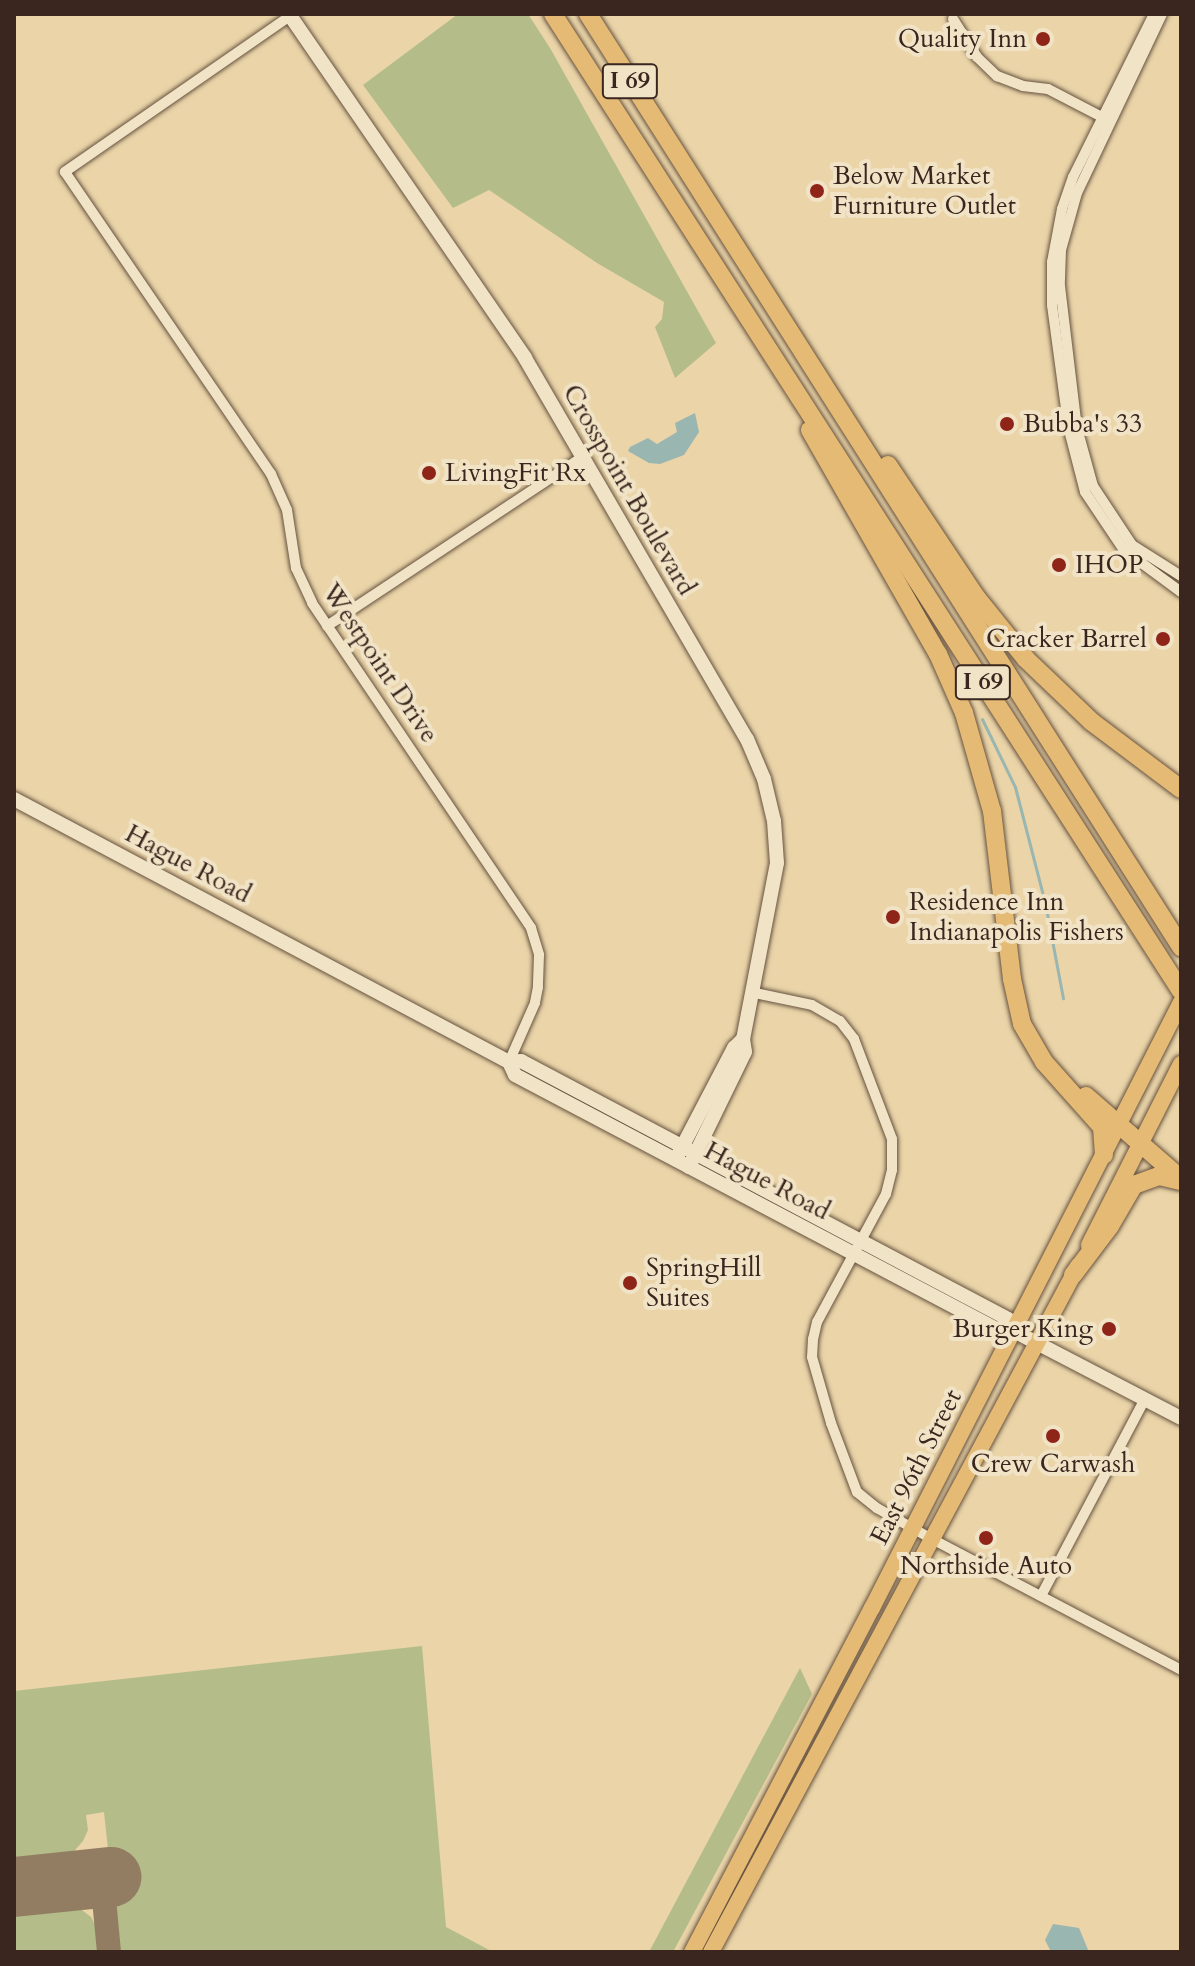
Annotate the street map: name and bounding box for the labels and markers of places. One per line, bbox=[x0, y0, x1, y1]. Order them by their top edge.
place label: Quality Inn bbox=[898, 23, 1027, 55]
marker: Quality Inn bbox=[1034, 30, 1052, 48]
place label: Below Market Furniture Outlet bbox=[833, 160, 1016, 222]
marker: Below Market Furniture Outlet bbox=[808, 182, 826, 200]
place label: Bubba's 33 bbox=[1023, 408, 1142, 440]
marker: Bubba's 33 bbox=[998, 415, 1016, 433]
place label: LivingFit Rx bbox=[445, 457, 586, 489]
marker: LivingFit Rx bbox=[420, 464, 438, 482]
place label: IHOP bbox=[1075, 549, 1143, 581]
marker: IHOP bbox=[1050, 556, 1068, 574]
place label: Cracker Barrel bbox=[986, 623, 1147, 655]
marker: Cracker Barrel bbox=[1154, 630, 1172, 648]
place label: Residence Inn Indianapolis Fishers bbox=[909, 886, 1124, 948]
marker: Residence Inn Indianapolis Fishers bbox=[884, 908, 902, 926]
place label: SpringHill Suites bbox=[646, 1252, 761, 1314]
marker: SpringHill Suites bbox=[621, 1274, 639, 1292]
place label: Burger King bbox=[953, 1313, 1093, 1345]
marker: Burger King bbox=[1100, 1320, 1118, 1338]
marker: Crew Carwash bbox=[1044, 1427, 1062, 1445]
place label: Crew Carwash bbox=[971, 1448, 1135, 1480]
marker: Northside Auto bbox=[977, 1529, 995, 1547]
place label: Northside Auto bbox=[900, 1550, 1072, 1582]

